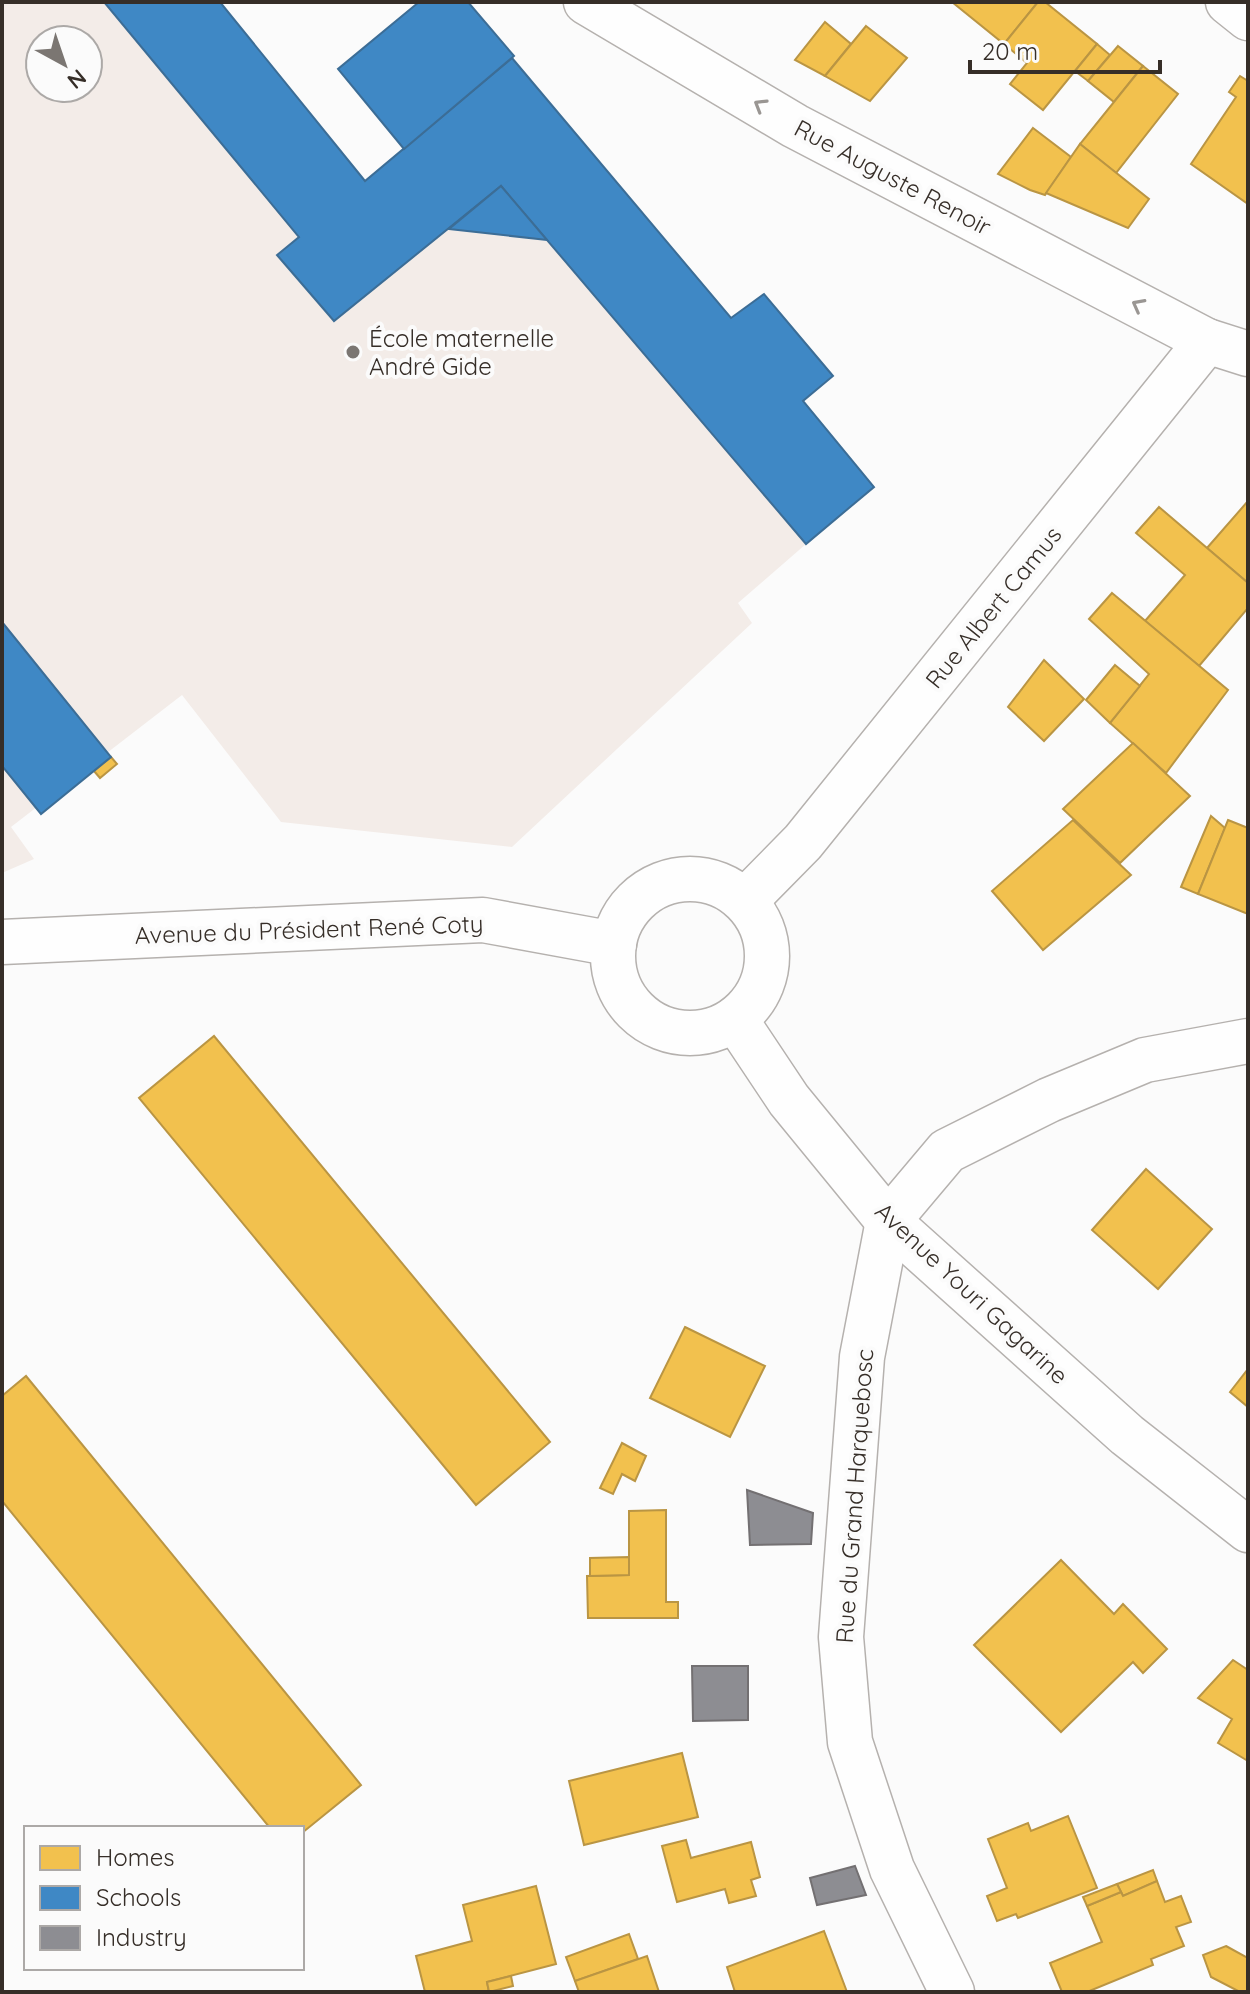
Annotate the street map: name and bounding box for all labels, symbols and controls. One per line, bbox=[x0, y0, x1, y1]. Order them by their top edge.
north arrow bbox=[24, 24, 104, 104]
scale bar bbox=[970, 24, 1160, 74]
text: 20 m bbox=[982, 36, 1038, 66]
text: N bbox=[62, 63, 92, 95]
one-way arrow bbox=[754, 99, 769, 115]
street label: Rue Auguste Renoir bbox=[790, 112, 996, 242]
one-way arrow bbox=[1132, 299, 1147, 315]
place label: École maternelle André Gide bbox=[369, 323, 554, 381]
marker: École maternelle André Gide bbox=[344, 343, 362, 361]
street label: Rue Albert Camus bbox=[918, 520, 1068, 694]
street label: Avenue du Président René Coty bbox=[134, 908, 484, 950]
street label: Avenue Youri Gagarine bbox=[869, 1196, 1075, 1390]
street label: Rue du Grand Harquebosc bbox=[829, 1348, 879, 1644]
legend bbox=[24, 1826, 304, 1970]
text: Homes bbox=[96, 1842, 174, 1872]
text: Schools bbox=[96, 1882, 181, 1912]
text: Industry bbox=[96, 1922, 187, 1952]

